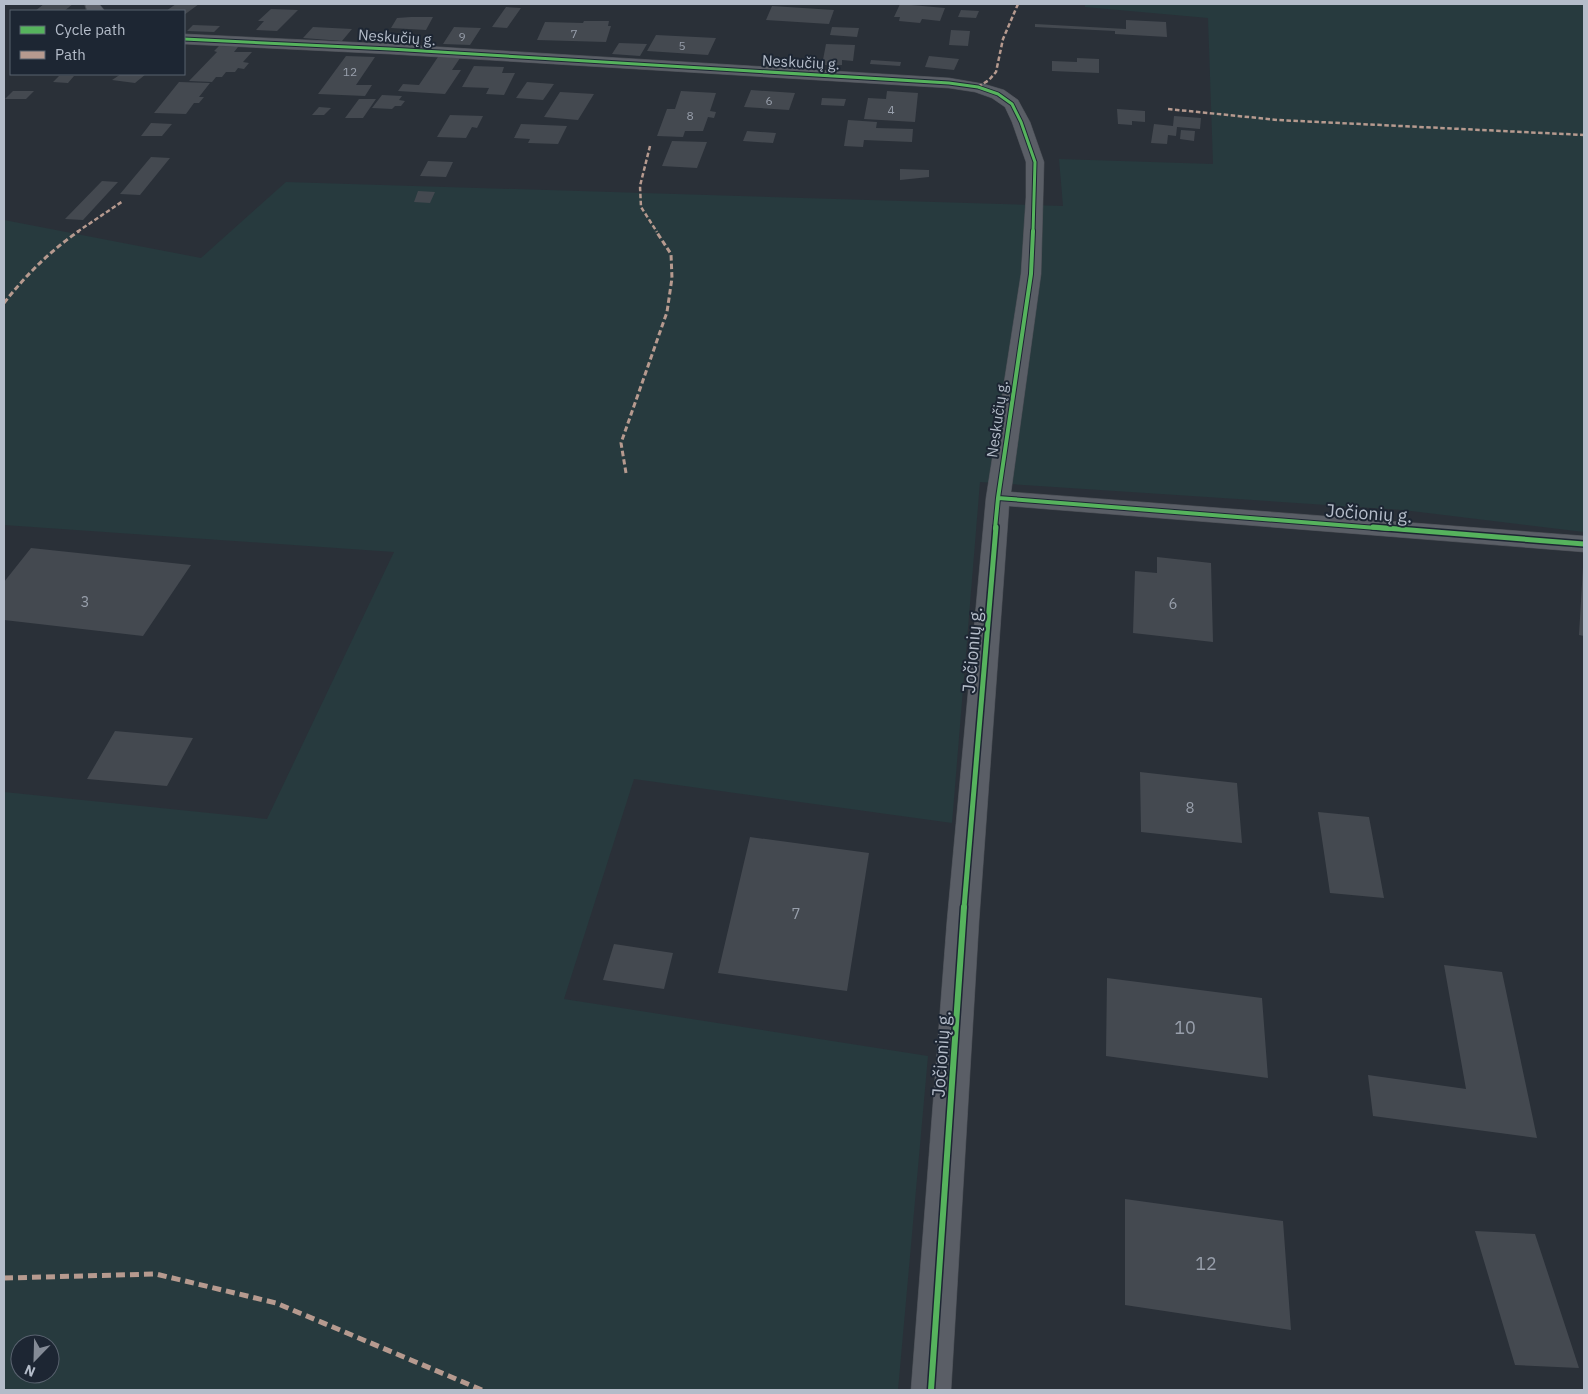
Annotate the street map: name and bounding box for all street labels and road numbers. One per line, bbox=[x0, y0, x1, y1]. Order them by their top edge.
street label: Neskučių g. bbox=[357, 25, 437, 49]
street label: Neskučių g. bbox=[762, 50, 840, 74]
street label: Neskučių g. bbox=[982, 379, 1012, 459]
street label: Jočionių g. bbox=[1325, 499, 1413, 527]
street label: Jočionių g. bbox=[957, 606, 987, 694]
street label: Jočionių g. bbox=[927, 1010, 955, 1098]

